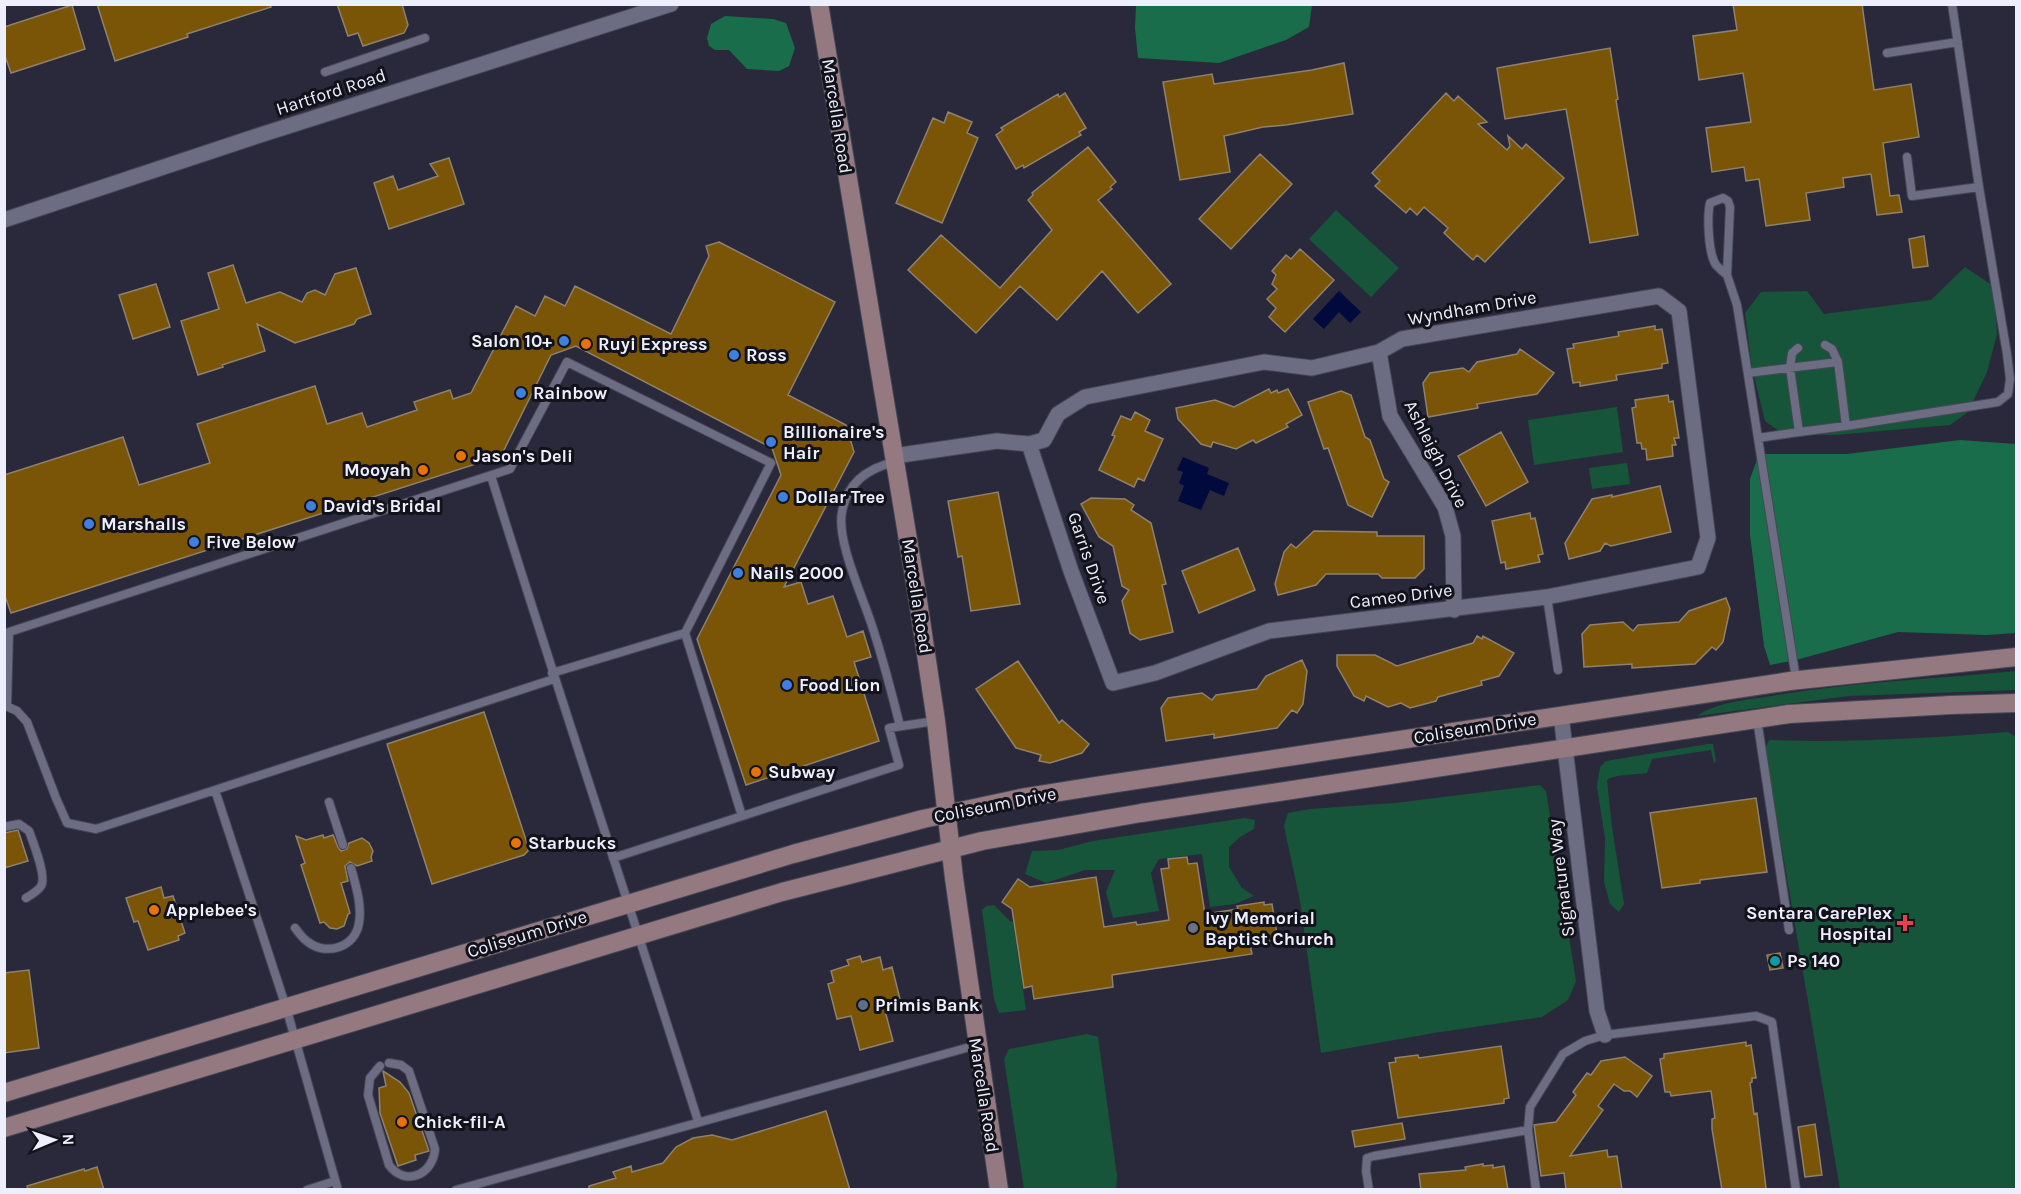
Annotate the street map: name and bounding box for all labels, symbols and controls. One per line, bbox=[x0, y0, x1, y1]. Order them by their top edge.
street label: Marcella Road bbox=[817, 57, 857, 175]
street label: Hartford Road bbox=[273, 64, 389, 120]
street label: Wyndham Drive bbox=[1406, 286, 1538, 330]
place label: Salon 10+ bbox=[471, 330, 552, 352]
place label: Ruyi Express bbox=[598, 333, 708, 355]
marker: Salon 10+ bbox=[557, 334, 571, 348]
marker: Ruyi Express bbox=[579, 337, 593, 351]
place label: Ross bbox=[746, 344, 787, 366]
marker: Ross bbox=[727, 348, 741, 362]
place label: Rainbow bbox=[533, 382, 607, 404]
marker: Rainbow bbox=[514, 386, 528, 400]
street label: Ashleigh Drive bbox=[1399, 397, 1473, 511]
place label: Billionaire's Hair bbox=[783, 421, 885, 464]
marker: Billionaire's Hair bbox=[764, 435, 778, 449]
place label: Jason's Deli bbox=[473, 445, 573, 467]
marker: Jason's Deli bbox=[454, 449, 468, 463]
place label: Mooyah bbox=[344, 459, 411, 481]
marker: Mooyah bbox=[416, 463, 430, 477]
place label: Dollar Tree bbox=[795, 486, 885, 508]
marker: Dollar Tree bbox=[776, 490, 790, 504]
place label: David's Bridal bbox=[323, 495, 441, 517]
marker: David's Bridal bbox=[304, 499, 318, 513]
street label: Garris Drive bbox=[1063, 509, 1115, 607]
place label: Marshalls bbox=[101, 513, 186, 535]
marker: Marshalls bbox=[82, 517, 96, 531]
place label: Five Below bbox=[206, 531, 296, 553]
marker: Five Below bbox=[187, 535, 201, 549]
street label: Marcella Road bbox=[897, 537, 937, 655]
place label: Nails 2000 bbox=[750, 562, 844, 584]
marker: Nails 2000 bbox=[731, 566, 745, 580]
street label: Cameo Drive bbox=[1348, 579, 1454, 613]
place label: Food Lion bbox=[799, 674, 880, 696]
marker: Food Lion bbox=[780, 678, 794, 692]
street label: Coliseum Drive bbox=[1412, 707, 1538, 749]
place label: Subway bbox=[768, 761, 835, 783]
marker: Subway bbox=[749, 765, 763, 779]
street label: Coliseum Drive bbox=[932, 782, 1058, 828]
street label: Signature Way bbox=[1543, 817, 1579, 938]
place label: Starbucks bbox=[528, 832, 616, 854]
marker: Starbucks bbox=[509, 836, 523, 850]
place label: Applebee's bbox=[166, 899, 257, 921]
place label: Sentara CarePlex Hospital bbox=[1746, 902, 1892, 945]
marker: Applebee's bbox=[147, 903, 161, 917]
street label: Coliseum Drive bbox=[464, 905, 590, 963]
place label: Ivy Memorial Baptist Church bbox=[1205, 907, 1334, 950]
marker: Sentara CarePlex Hospital bbox=[1896, 914, 1914, 932]
marker: Ivy Memorial Baptist Church bbox=[1186, 921, 1200, 935]
place label: Ps 140 bbox=[1787, 950, 1840, 972]
marker: Ps 140 bbox=[1768, 954, 1782, 968]
place label: Primis Bank bbox=[875, 994, 980, 1016]
marker: Primis Bank bbox=[856, 998, 870, 1012]
street label: Marcella Road bbox=[964, 1036, 1004, 1154]
north arrow bbox=[24, 1110, 84, 1170]
place label: Chick-fil-A bbox=[414, 1111, 505, 1133]
marker: Chick-fil-A bbox=[395, 1115, 409, 1129]
text: N bbox=[59, 1133, 78, 1146]

